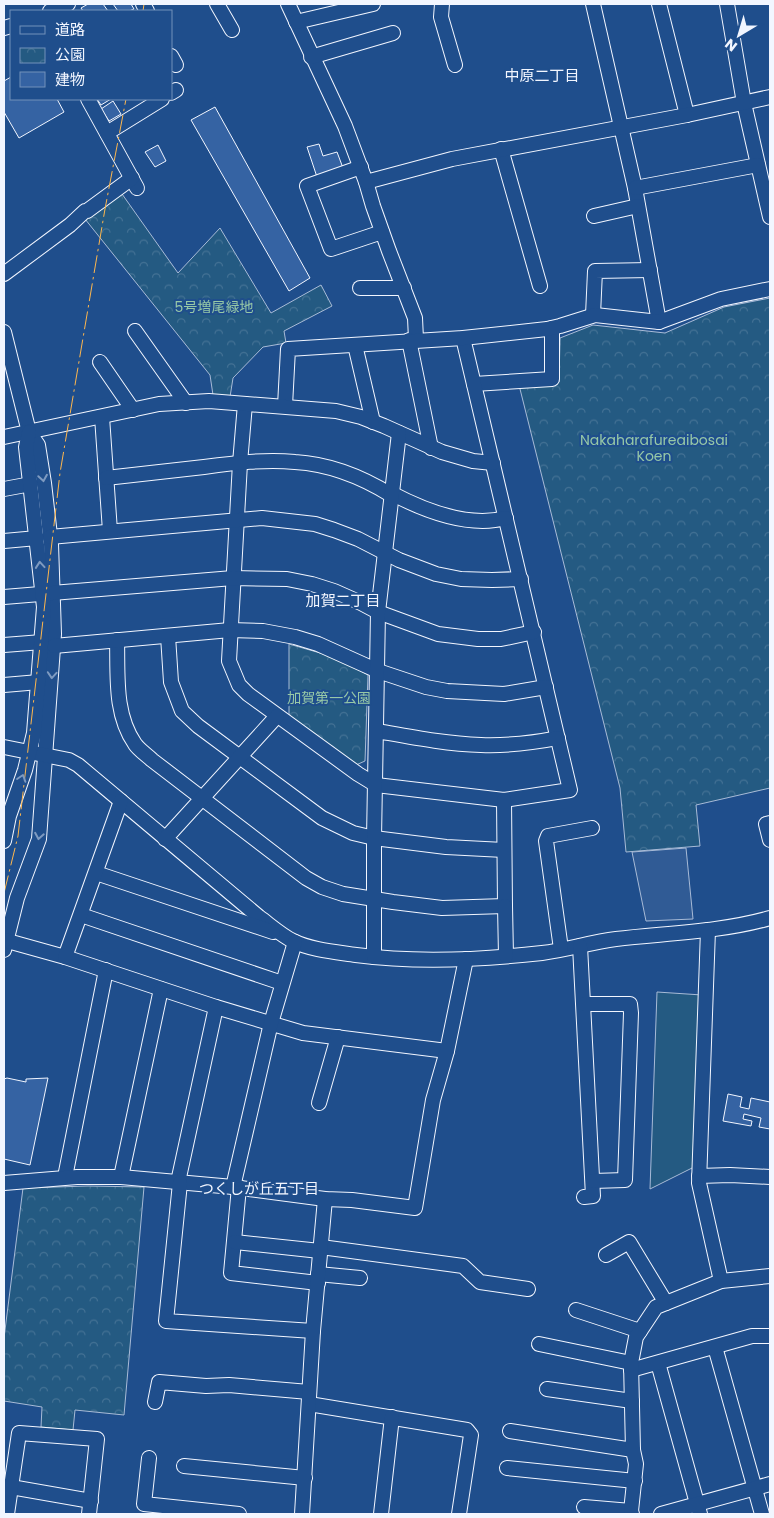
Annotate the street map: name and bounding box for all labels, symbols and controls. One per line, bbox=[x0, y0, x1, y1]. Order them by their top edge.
legend bbox=[10, 10, 172, 100]
north arrow bbox=[714, 10, 764, 60]
text: 道路 bbox=[55, 19, 85, 40]
text: N bbox=[721, 34, 741, 56]
text: 公園 bbox=[55, 44, 85, 65]
district label: 中原二丁目 bbox=[504, 65, 580, 86]
text: 建物 bbox=[55, 69, 85, 90]
park label: 5号増尾緑地 bbox=[175, 297, 253, 317]
park label: Nakaharafureaibosai Koen bbox=[580, 430, 728, 466]
one-way arrow bbox=[37, 474, 48, 482]
one-way arrow bbox=[35, 561, 46, 569]
district label: 加賀二丁目 bbox=[305, 590, 381, 611]
one-way arrow bbox=[46, 671, 57, 679]
park label: 加賀第一公園 bbox=[287, 688, 371, 708]
one-way arrow bbox=[16, 774, 26, 782]
one-way arrow bbox=[34, 832, 44, 841]
district label: つくしが丘五丁目 bbox=[199, 1178, 319, 1199]

